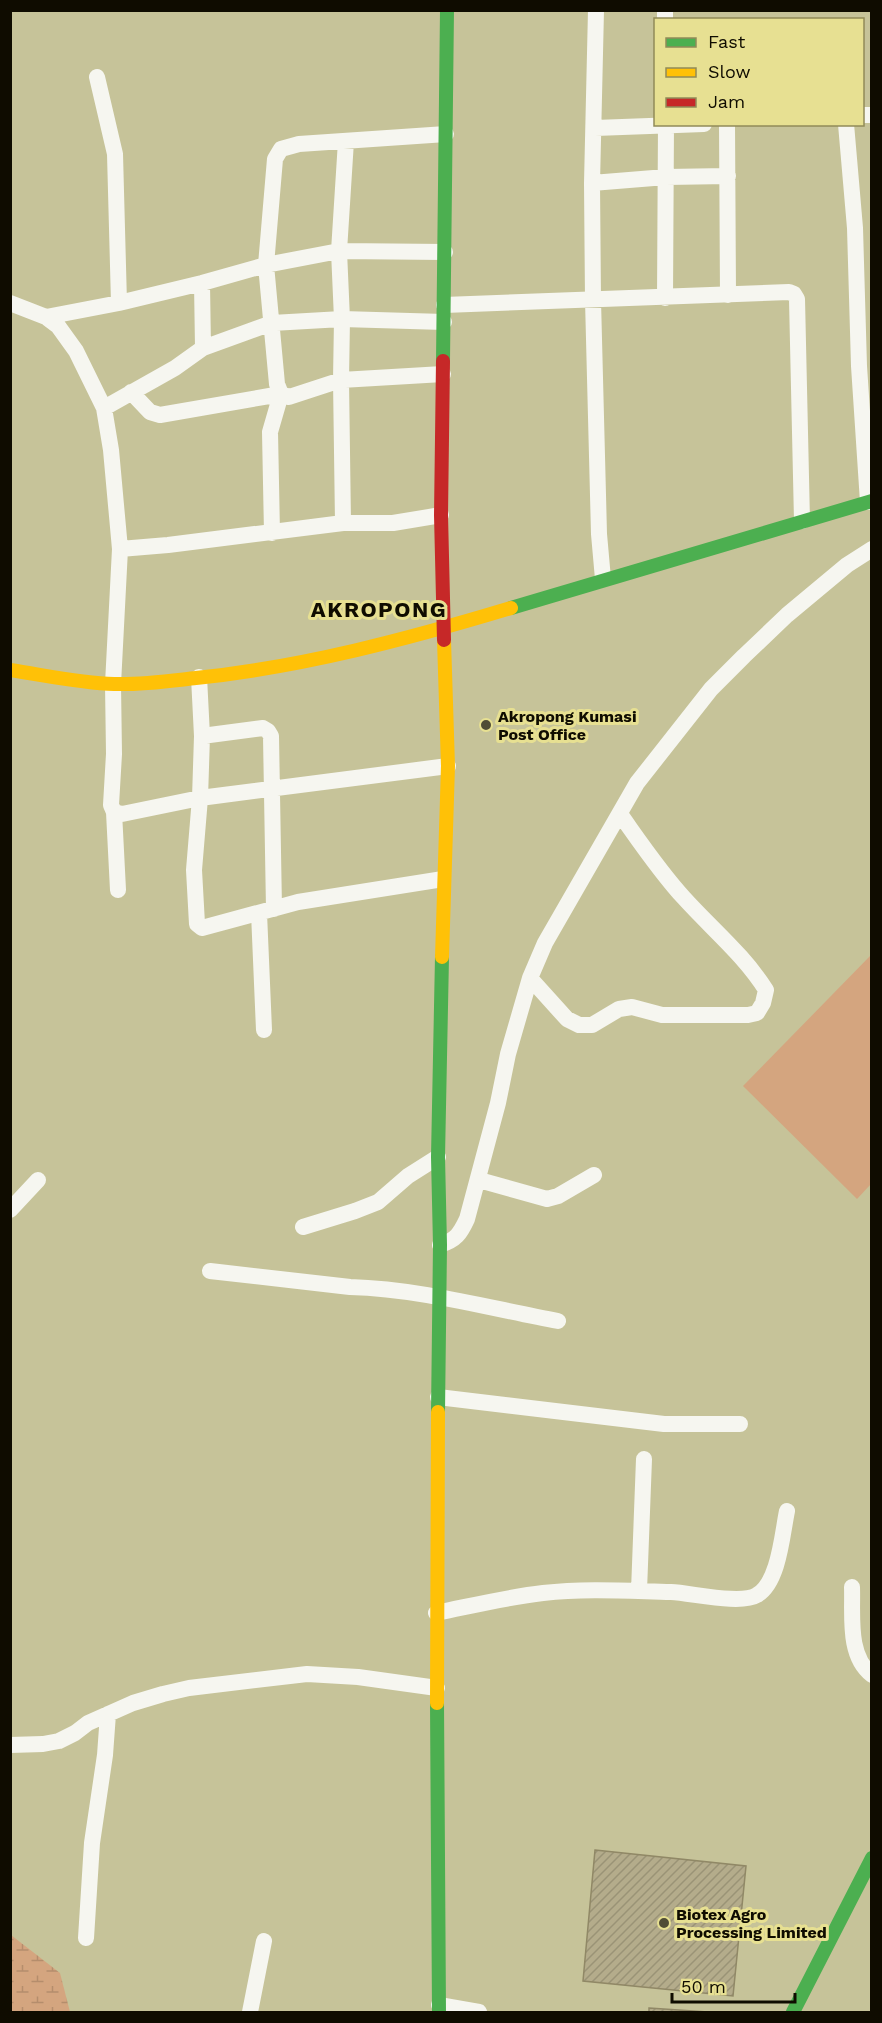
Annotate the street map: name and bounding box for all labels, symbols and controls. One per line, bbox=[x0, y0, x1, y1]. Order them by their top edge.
legend bbox=[654, 18, 864, 126]
text: Fast bbox=[708, 31, 746, 52]
text: Slow bbox=[708, 61, 751, 82]
text: Jam bbox=[708, 91, 745, 112]
district label: AKROPONG bbox=[311, 597, 447, 622]
place label: Akropong Kumasi Post Office bbox=[498, 707, 637, 744]
marker: Akropong Kumasi Post Office bbox=[479, 718, 493, 732]
place label: Biotex Agro Processing Limited bbox=[676, 1905, 827, 1942]
marker: Biotex Agro Processing Limited bbox=[657, 1916, 671, 1930]
scale bar bbox=[672, 1966, 795, 2004]
text: 50 m bbox=[681, 1976, 726, 1997]

